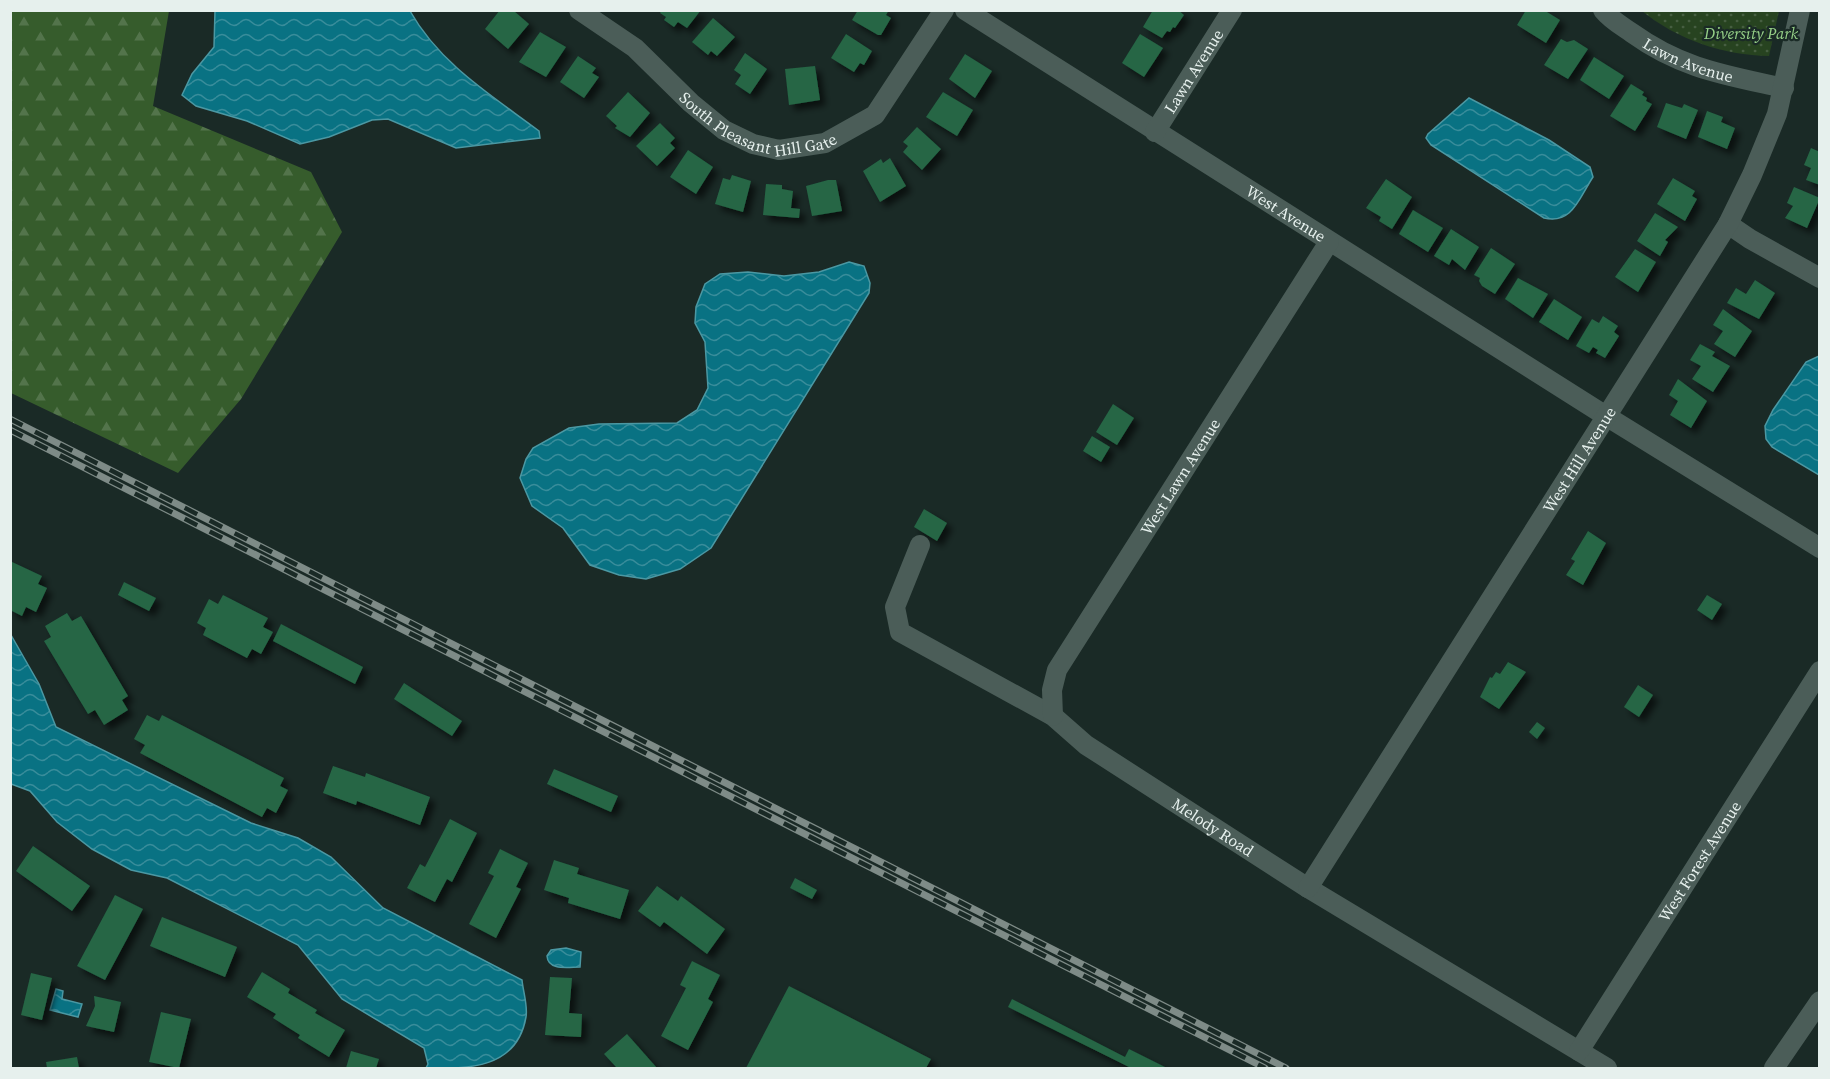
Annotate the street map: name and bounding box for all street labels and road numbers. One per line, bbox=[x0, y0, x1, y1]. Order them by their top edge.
street label: Lawn Avenue bbox=[1159, 25, 1228, 117]
street label: Lawn Avenue bbox=[1639, 32, 1735, 87]
street label: South Pleasant Hill Gate bbox=[675, 87, 841, 162]
street label: West Avenue bbox=[1242, 180, 1330, 247]
street label: West Hill Avenue bbox=[1537, 402, 1621, 517]
street label: West Lawn Avenue bbox=[1135, 414, 1225, 539]
street label: Melody Road bbox=[1168, 792, 1258, 861]
street label: West Forest Avenue bbox=[1653, 796, 1746, 926]

